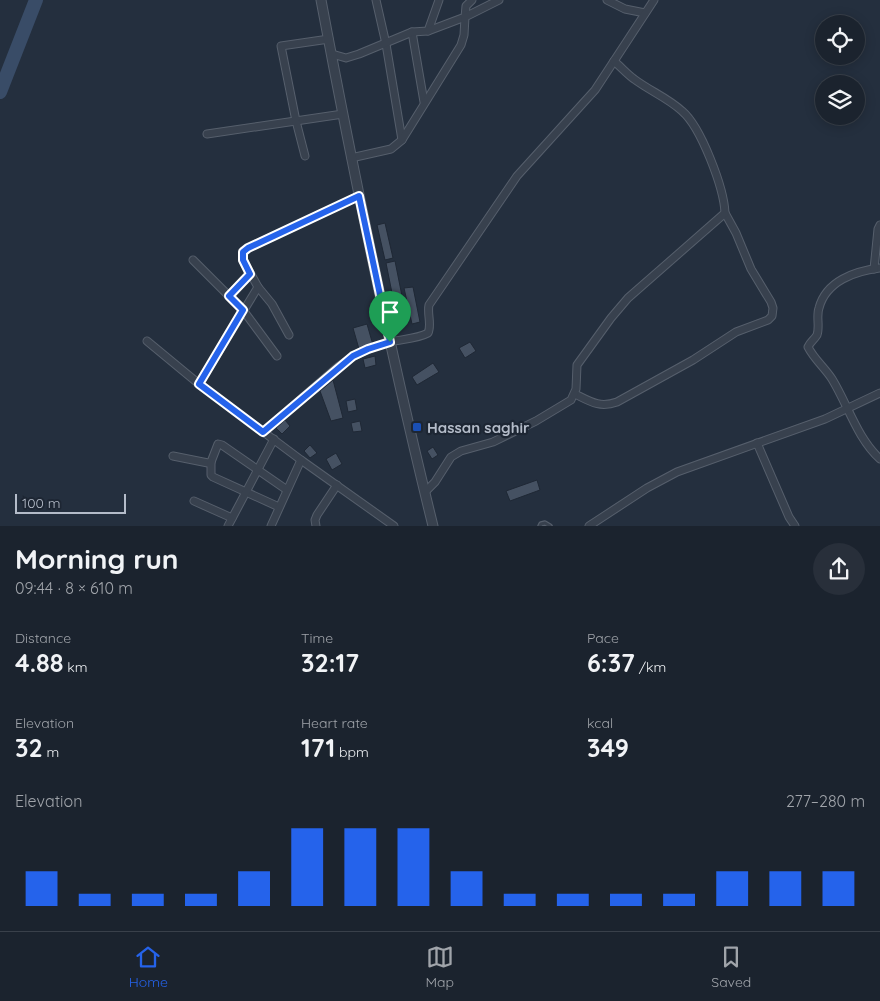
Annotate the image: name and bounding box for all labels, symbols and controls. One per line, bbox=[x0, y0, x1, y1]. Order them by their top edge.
map controls bbox=[815, 15, 865, 125]
button: locate bbox=[815, 15, 865, 65]
button: layers bbox=[815, 75, 865, 125]
pin bbox=[369, 291, 411, 342]
icon: arrive bbox=[376, 298, 404, 326]
place label: Hassan saghir bbox=[427, 418, 530, 437]
marker: Hassan saghir bbox=[411, 421, 423, 433]
scale bar bbox=[15, 491, 126, 514]
text: 100 m bbox=[22, 494, 60, 512]
text: Morning run bbox=[15, 541, 179, 576]
button: share bbox=[813, 543, 865, 595]
text: 09:44 · 8 × 610 m bbox=[15, 578, 133, 598]
text: Distance bbox=[15, 629, 71, 647]
text: Time bbox=[301, 629, 333, 647]
text: Pace bbox=[587, 629, 619, 647]
text: 4.88 bbox=[15, 647, 63, 678]
text: 32:17 bbox=[301, 647, 359, 678]
text: 6:37 bbox=[587, 647, 635, 678]
text: km bbox=[63, 658, 87, 676]
text: /km bbox=[635, 658, 666, 676]
text: Elevation bbox=[15, 714, 74, 732]
text: Heart rate bbox=[301, 714, 368, 732]
text: kcal bbox=[587, 714, 613, 732]
text: 32 bbox=[15, 732, 43, 763]
text: 171 bbox=[301, 732, 335, 763]
text: 349 bbox=[587, 732, 629, 763]
text: m bbox=[43, 743, 59, 761]
text: bpm bbox=[335, 743, 369, 761]
text: Elevation bbox=[15, 791, 82, 811]
text: 277–280 m bbox=[786, 791, 865, 811]
tab: Home bbox=[129, 943, 168, 991]
tab: Map bbox=[425, 943, 454, 991]
tab: Saved bbox=[711, 943, 751, 991]

